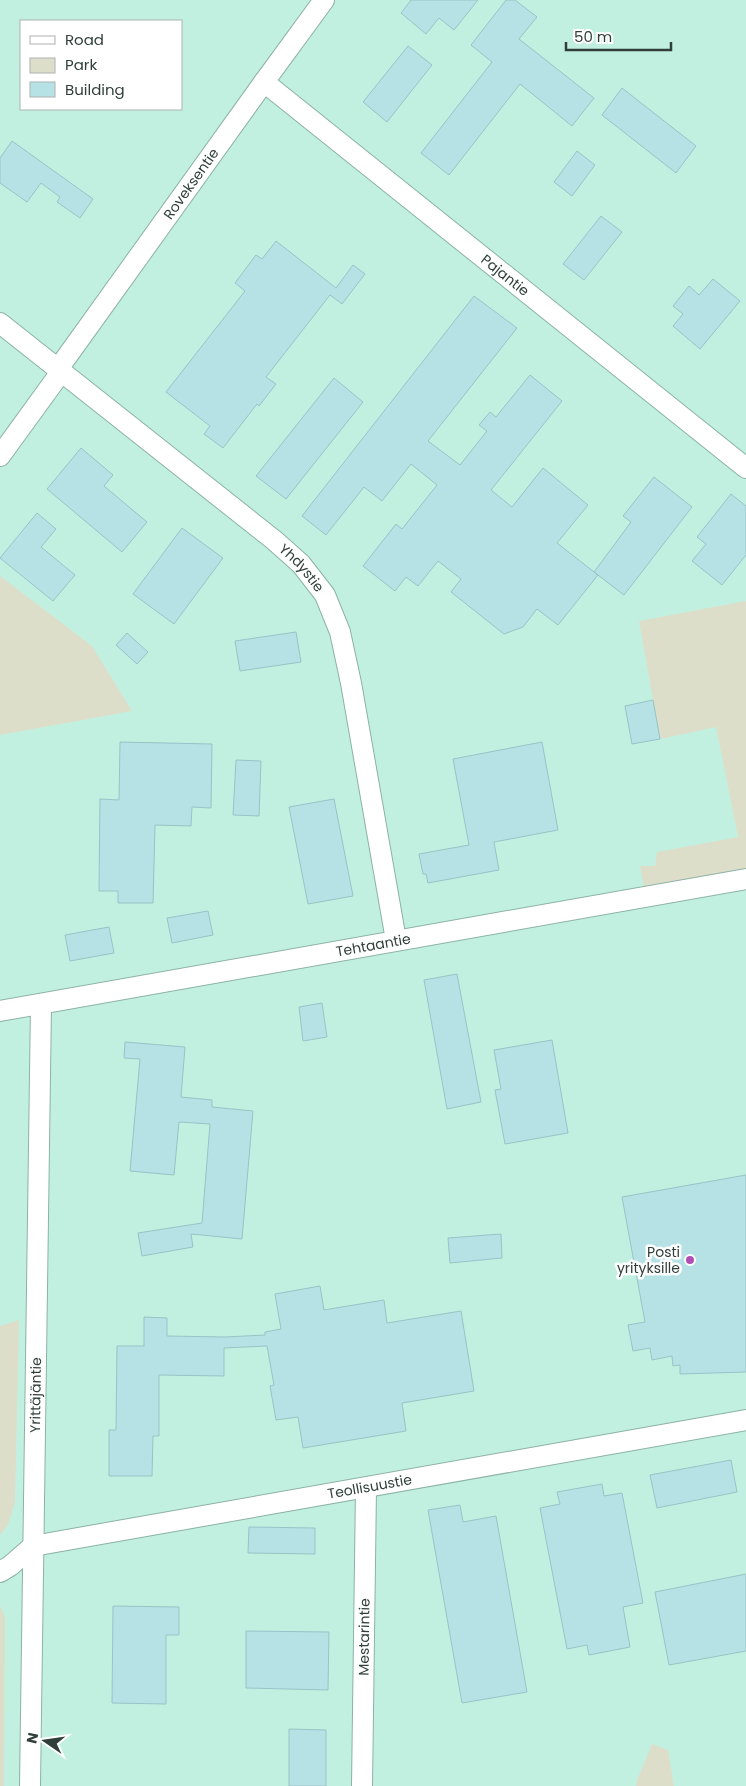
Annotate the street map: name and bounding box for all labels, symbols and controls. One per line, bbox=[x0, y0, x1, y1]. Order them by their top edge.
legend bbox=[20, 20, 182, 110]
scale bar bbox=[566, 20, 671, 52]
text: 50 m bbox=[574, 26, 612, 47]
text: Road bbox=[65, 29, 104, 50]
text: Park bbox=[65, 54, 97, 75]
text: Building bbox=[65, 79, 125, 100]
street label: Roveksentie bbox=[158, 144, 224, 224]
street label: Pajantie bbox=[477, 250, 534, 301]
street label: Yhdystie bbox=[275, 539, 329, 596]
street label: Tehtaantie bbox=[334, 928, 412, 961]
place label: Posti yrityksille bbox=[617, 1242, 680, 1278]
marker: Posti yrityksille bbox=[684, 1254, 696, 1266]
street label: Yrittäjäntie bbox=[25, 1357, 46, 1433]
street label: Teollisuustie bbox=[326, 1469, 414, 1504]
street label: Mestarintie bbox=[353, 1598, 375, 1676]
north arrow bbox=[20, 1716, 70, 1766]
text: N bbox=[21, 1731, 43, 1745]

